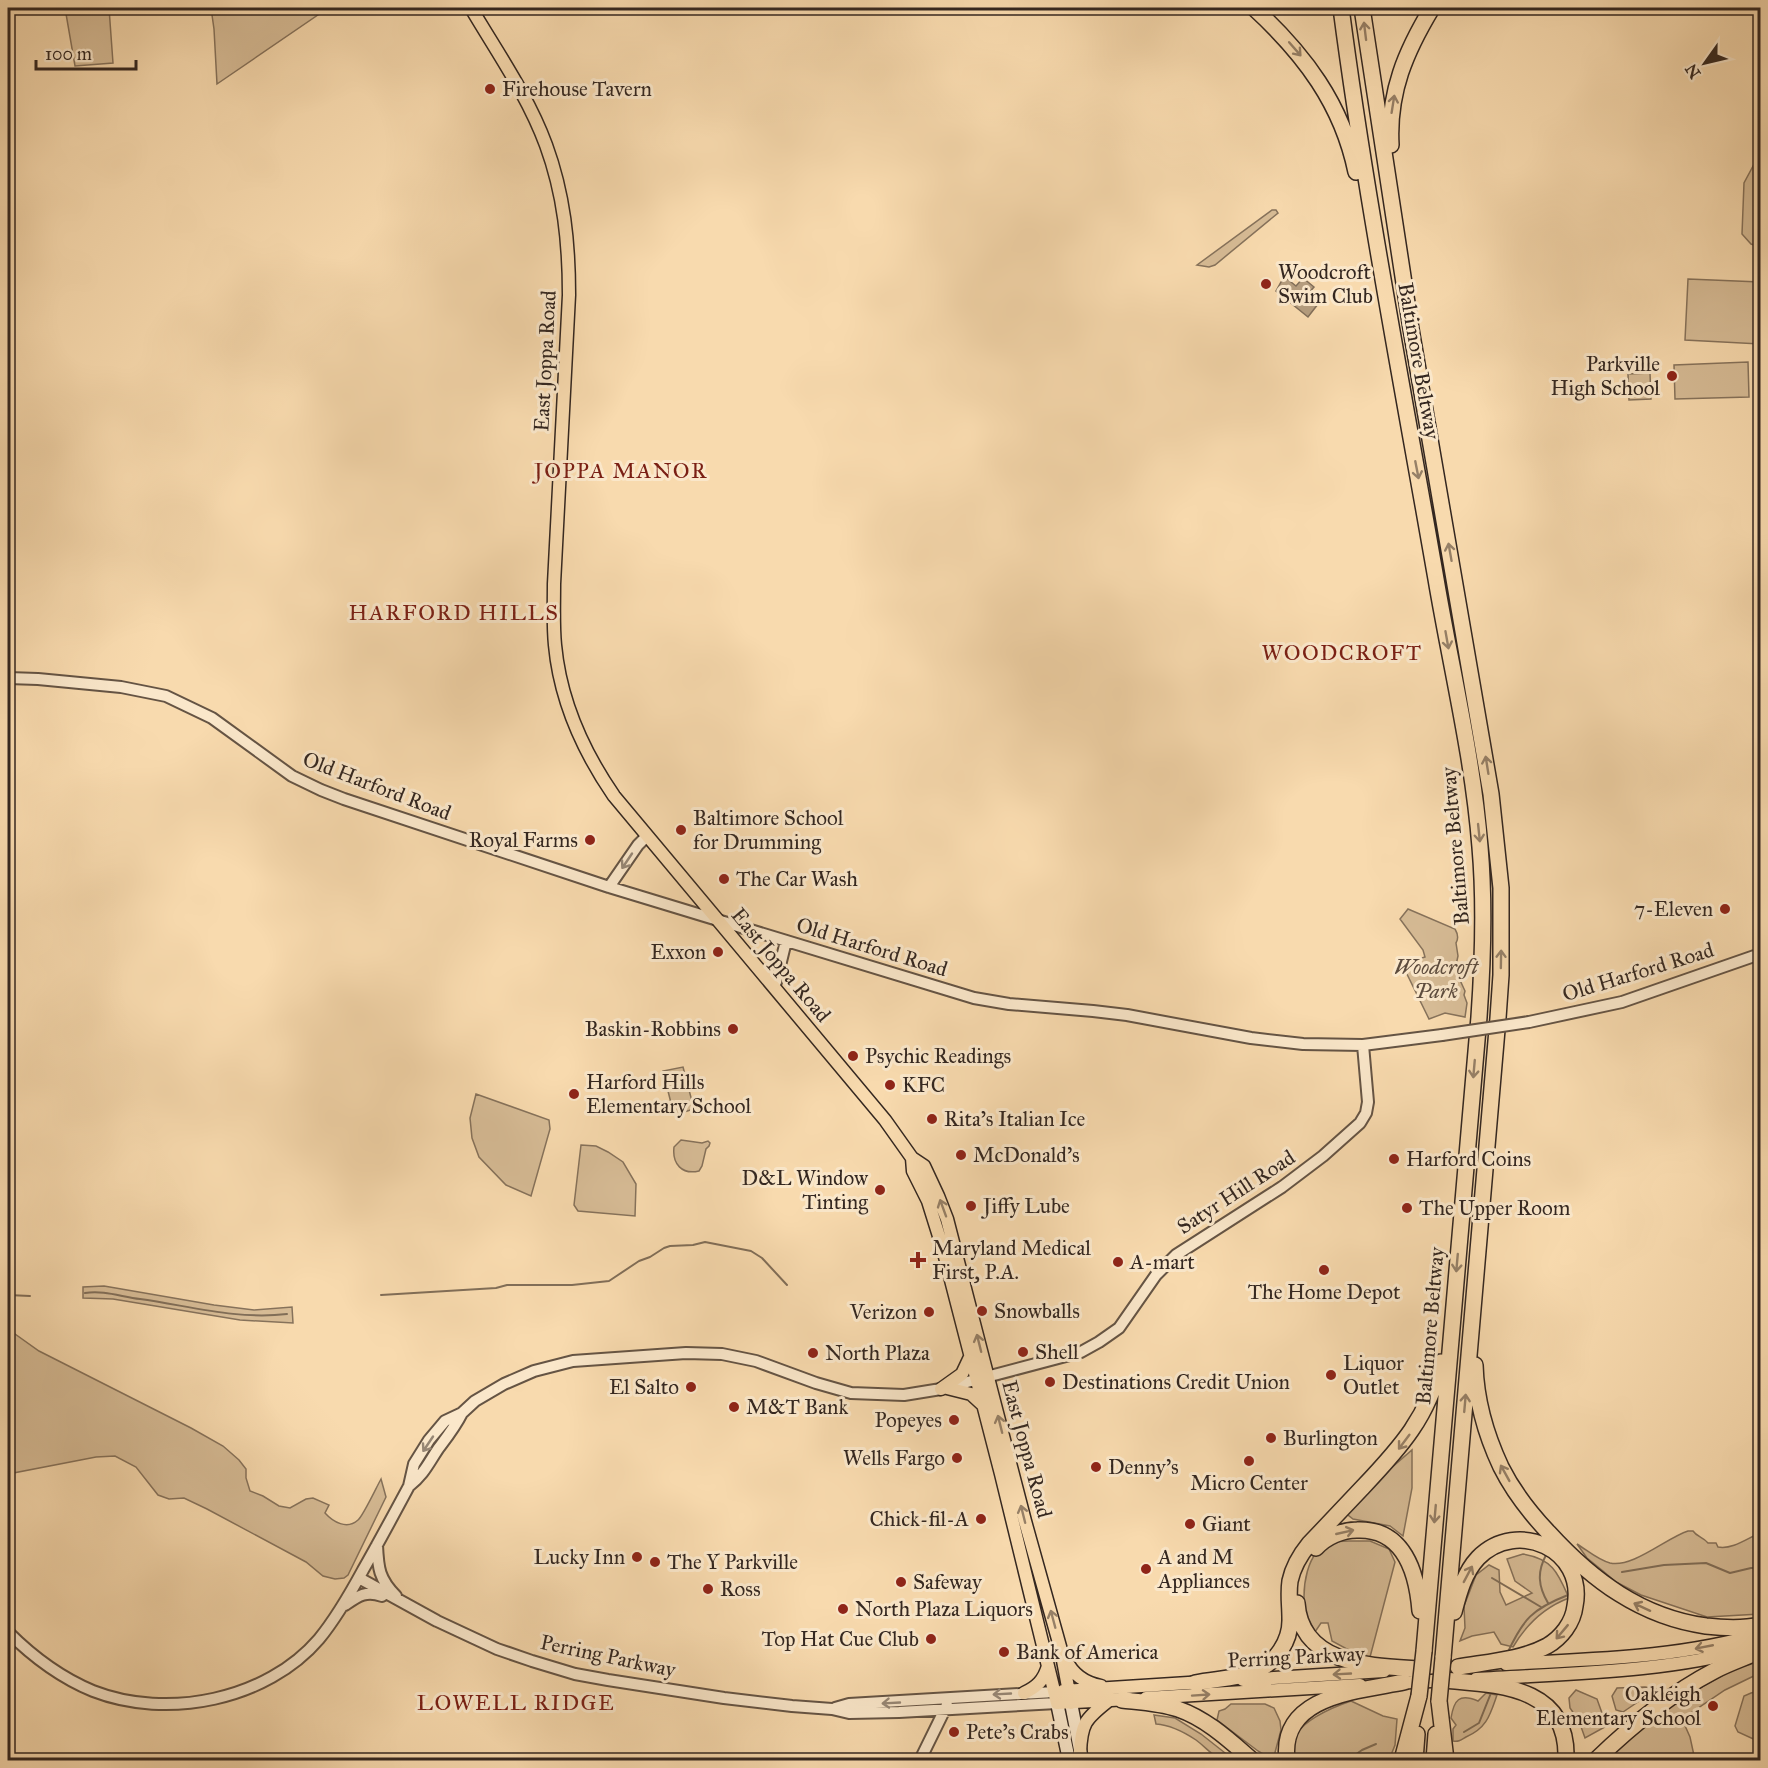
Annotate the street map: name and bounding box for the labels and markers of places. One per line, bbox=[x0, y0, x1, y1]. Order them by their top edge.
place label: Firehouse Tavern bbox=[502, 76, 652, 102]
marker: Firehouse Tavern bbox=[483, 82, 497, 96]
place label: Woodcroft Swim Club bbox=[1278, 259, 1373, 309]
marker: Woodcroft Swim Club bbox=[1259, 277, 1273, 291]
place label: Parkville High School bbox=[1550, 351, 1660, 401]
marker: Parkville High School bbox=[1665, 369, 1679, 383]
place label: Baltimore School for Drumming bbox=[693, 805, 844, 855]
marker: Baltimore School for Drumming bbox=[674, 823, 688, 837]
place label: Royal Farms bbox=[469, 827, 578, 853]
marker: Royal Farms bbox=[583, 833, 597, 847]
place label: The Car Wash bbox=[736, 866, 858, 892]
marker: The Car Wash bbox=[717, 872, 731, 886]
place label: 7-Eleven bbox=[1634, 896, 1713, 922]
marker: 7-Eleven bbox=[1718, 902, 1732, 916]
place label: Exxon bbox=[650, 939, 706, 965]
marker: Exxon bbox=[711, 945, 725, 959]
place label: Baskin-Robbins bbox=[585, 1016, 721, 1042]
marker: Baskin-Robbins bbox=[726, 1022, 740, 1036]
place label: Psychic Readings bbox=[865, 1043, 1011, 1069]
marker: Psychic Readings bbox=[846, 1049, 860, 1063]
place label: Harford Hills Elementary School bbox=[586, 1069, 751, 1119]
place label: KFC bbox=[902, 1072, 945, 1098]
marker: KFC bbox=[883, 1078, 897, 1092]
marker: Harford Hills Elementary School bbox=[567, 1087, 581, 1101]
place label: Rita's Italian Ice bbox=[944, 1106, 1085, 1132]
marker: Rita's Italian Ice bbox=[925, 1112, 939, 1126]
place label: McDonald's bbox=[973, 1142, 1080, 1168]
place label: Harford Coins bbox=[1406, 1146, 1531, 1172]
marker: McDonald's bbox=[954, 1148, 968, 1162]
marker: Harford Coins bbox=[1387, 1152, 1401, 1166]
place label: D&L Window Tinting bbox=[742, 1165, 868, 1215]
marker: D&L Window Tinting bbox=[873, 1183, 887, 1197]
place label: Jiffy Lube bbox=[981, 1193, 1070, 1219]
place label: The Upper Room bbox=[1419, 1195, 1571, 1221]
marker: Jiffy Lube bbox=[964, 1199, 978, 1213]
marker: The Upper Room bbox=[1400, 1201, 1414, 1215]
place label: Maryland Medical First, P.A. bbox=[932, 1235, 1091, 1285]
place label: A-mart bbox=[1129, 1249, 1195, 1275]
marker: Maryland Medical First, P.A. bbox=[909, 1251, 927, 1269]
marker: A-mart bbox=[1111, 1255, 1125, 1269]
marker: The Home Depot bbox=[1317, 1263, 1331, 1277]
place label: The Home Depot bbox=[1248, 1279, 1401, 1305]
place label: Snowballs bbox=[994, 1298, 1080, 1324]
place label: Verizon bbox=[849, 1299, 917, 1325]
marker: Snowballs bbox=[975, 1304, 989, 1318]
marker: Verizon bbox=[922, 1305, 936, 1319]
place label: Shell bbox=[1035, 1339, 1079, 1365]
place label: North Plaza bbox=[825, 1340, 930, 1366]
marker: Shell bbox=[1016, 1345, 1030, 1359]
marker: North Plaza bbox=[806, 1346, 820, 1360]
place label: Liquor Outlet bbox=[1343, 1350, 1404, 1400]
marker: Liquor Outlet bbox=[1324, 1368, 1338, 1382]
place label: Destinations Credit Union bbox=[1062, 1369, 1290, 1395]
place label: El Salto bbox=[609, 1374, 679, 1400]
marker: Destinations Credit Union bbox=[1043, 1375, 1057, 1389]
marker: El Salto bbox=[684, 1380, 698, 1394]
place label: M&T Bank bbox=[746, 1394, 848, 1420]
marker: M&T Bank bbox=[727, 1400, 741, 1414]
place label: Popeyes bbox=[875, 1407, 942, 1433]
marker: Popeyes bbox=[947, 1413, 961, 1427]
place label: Burlington bbox=[1283, 1425, 1378, 1451]
marker: Burlington bbox=[1264, 1431, 1278, 1445]
place label: Wells Fargo bbox=[843, 1445, 945, 1471]
marker: Wells Fargo bbox=[950, 1451, 964, 1465]
place label: Denny's bbox=[1108, 1454, 1179, 1480]
marker: Micro Center bbox=[1242, 1454, 1256, 1468]
marker: Denny's bbox=[1089, 1460, 1103, 1474]
place label: Micro Center bbox=[1190, 1470, 1308, 1496]
place label: Chick-fil-A bbox=[869, 1506, 969, 1532]
place label: Giant bbox=[1202, 1511, 1251, 1537]
marker: Chick-fil-A bbox=[974, 1512, 988, 1526]
marker: Giant bbox=[1183, 1517, 1197, 1531]
place label: Lucky Inn bbox=[534, 1544, 625, 1570]
place label: A and M Appliances bbox=[1157, 1544, 1250, 1594]
place label: The Y Parkville bbox=[667, 1549, 798, 1575]
marker: Lucky Inn bbox=[630, 1550, 644, 1564]
marker: The Y Parkville bbox=[648, 1555, 662, 1569]
marker: A and M Appliances bbox=[1139, 1562, 1153, 1576]
place label: Safeway bbox=[913, 1569, 983, 1595]
marker: Safeway bbox=[894, 1575, 908, 1589]
place label: Ross bbox=[720, 1576, 761, 1602]
marker: Ross bbox=[701, 1582, 715, 1596]
place label: North Plaza Liquors bbox=[855, 1596, 1033, 1622]
marker: North Plaza Liquors bbox=[836, 1602, 850, 1616]
place label: Top Hat Cue Club bbox=[762, 1626, 919, 1652]
marker: Top Hat Cue Club bbox=[924, 1632, 938, 1646]
place label: Bank of America bbox=[1016, 1639, 1159, 1665]
marker: Bank of America bbox=[997, 1645, 1011, 1659]
place label: Oakleigh Elementary School bbox=[1536, 1681, 1701, 1731]
marker: Oakleigh Elementary School bbox=[1706, 1699, 1720, 1713]
place label: Pete's Crabs bbox=[966, 1719, 1069, 1745]
marker: Pete's Crabs bbox=[947, 1725, 961, 1739]

